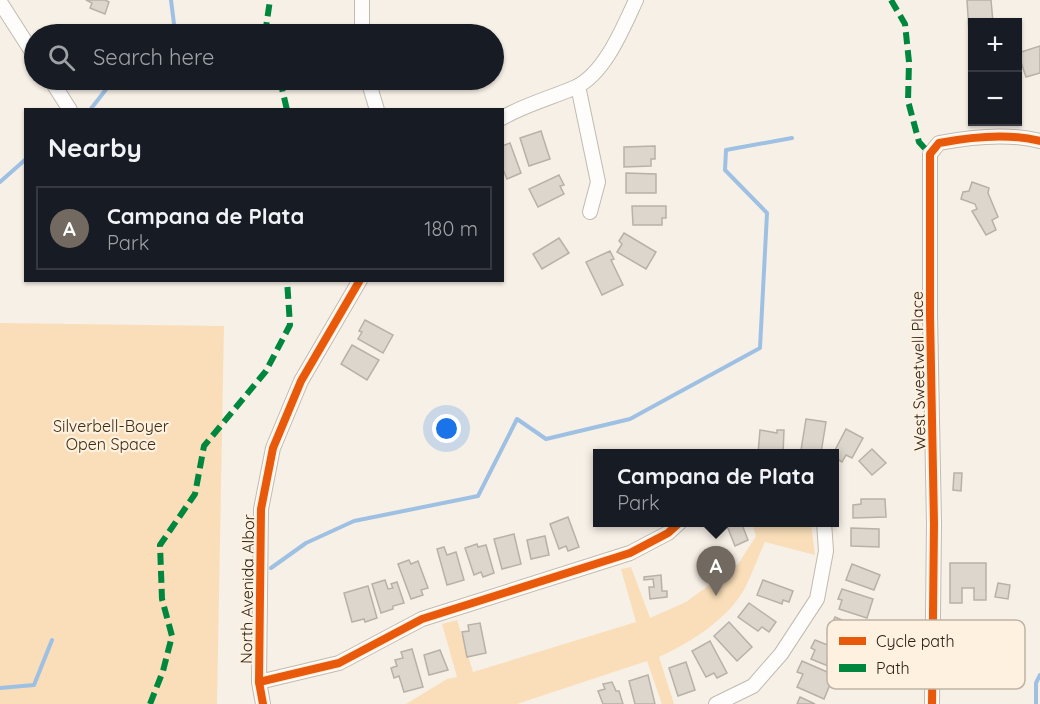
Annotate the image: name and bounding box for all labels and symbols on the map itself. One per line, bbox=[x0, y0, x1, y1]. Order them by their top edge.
street label: West Sweetwell Place bbox=[907, 291, 929, 451]
your location bbox=[432, 414, 461, 443]
park label: Silverbell-Boyer Open Space bbox=[53, 416, 169, 454]
street label: North Avenida Albor bbox=[236, 514, 258, 664]
pin: A bbox=[696, 546, 736, 596]
legend bbox=[827, 620, 1025, 689]
text: Cycle path bbox=[876, 631, 955, 651]
text: Path bbox=[876, 658, 910, 678]

